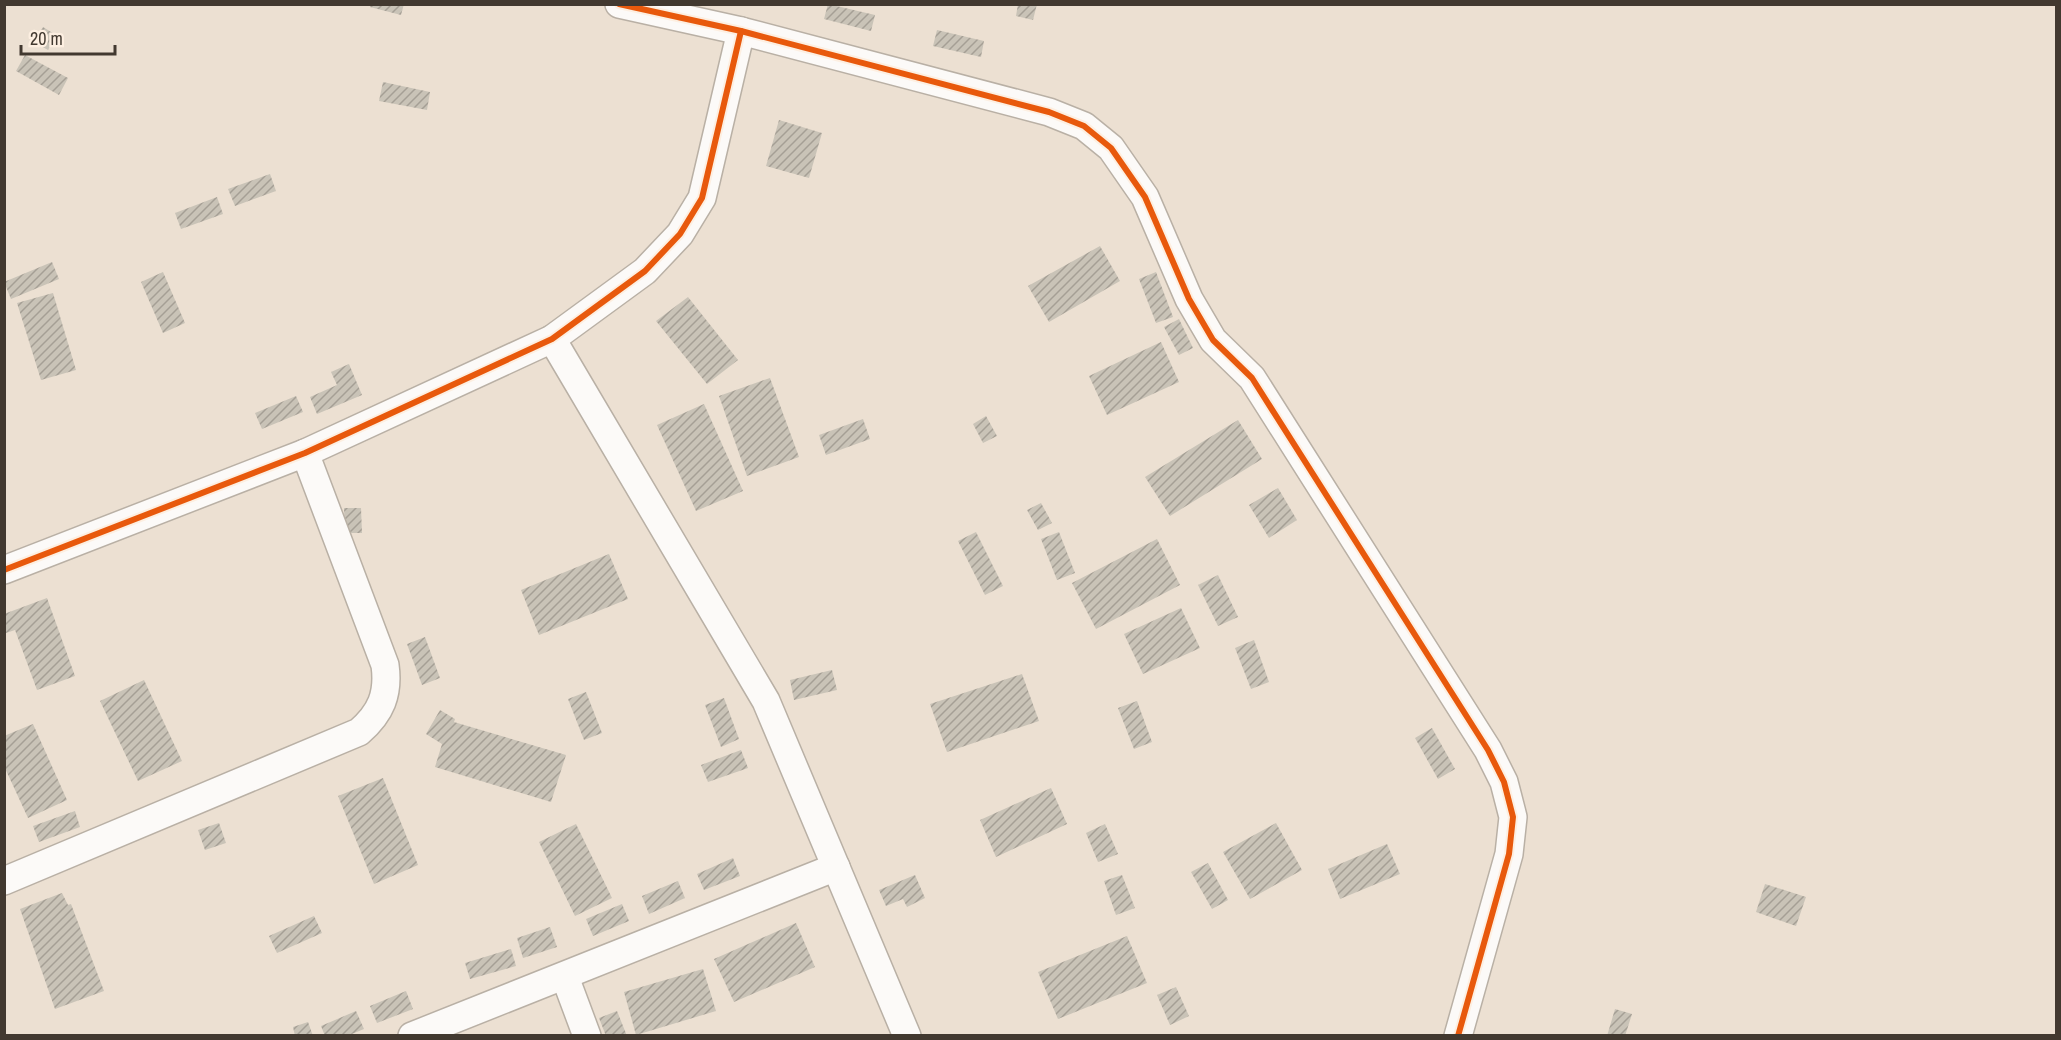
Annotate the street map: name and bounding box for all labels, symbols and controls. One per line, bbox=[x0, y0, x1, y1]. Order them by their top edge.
scale bar bbox=[21, 18, 116, 56]
text: 20 m bbox=[30, 26, 63, 51]

